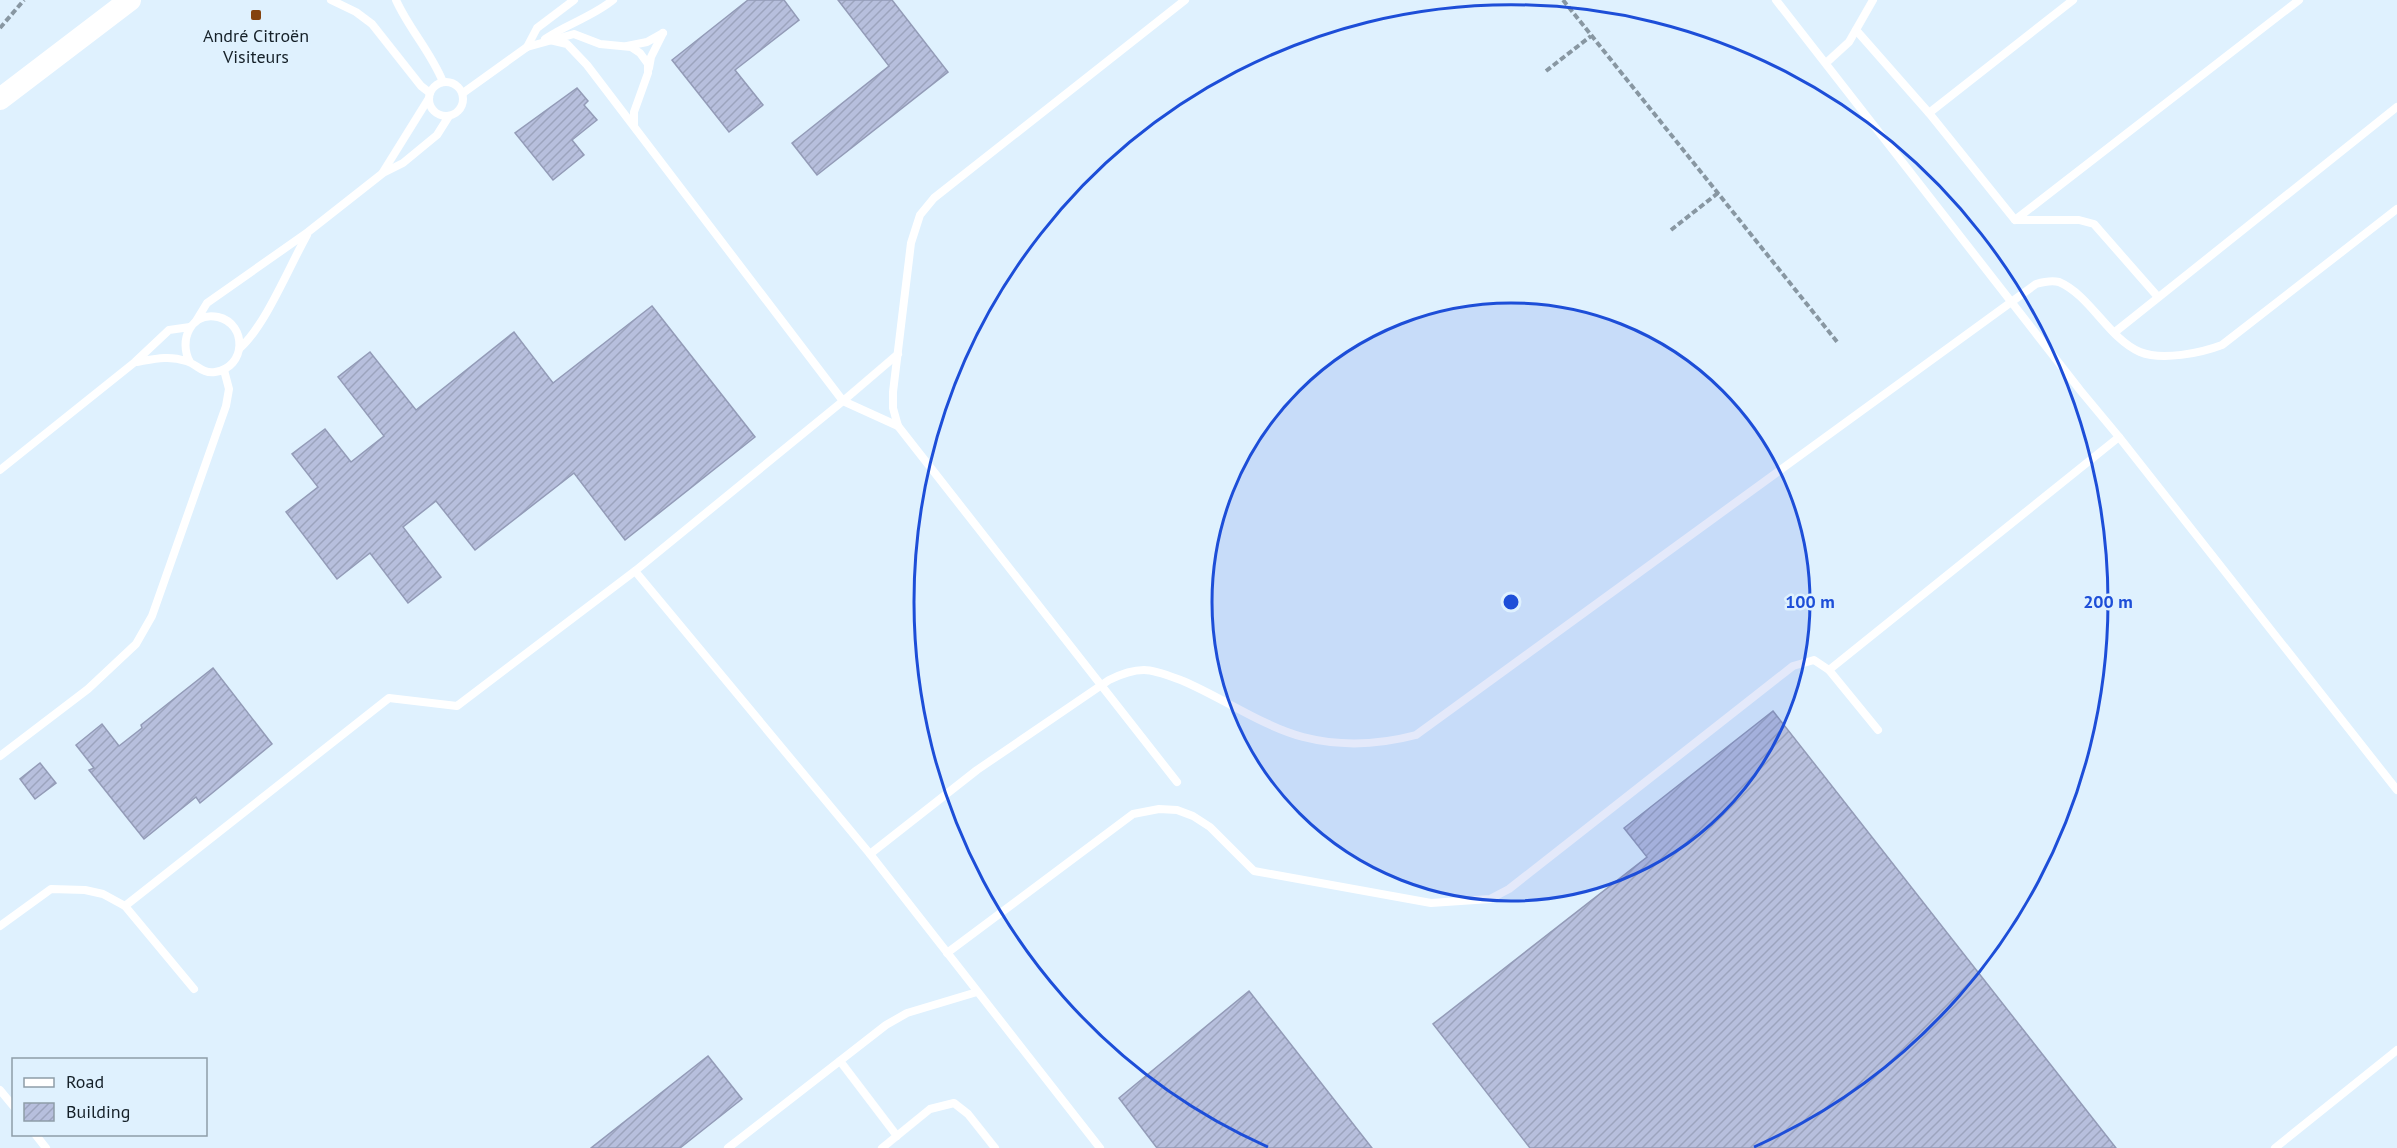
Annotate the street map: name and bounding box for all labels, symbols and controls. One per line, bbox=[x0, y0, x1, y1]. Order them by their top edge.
marker: André Citroën Visiteurs bbox=[249, 8, 263, 22]
place label: André Citroën Visiteurs bbox=[203, 24, 309, 68]
text: 100 m bbox=[1785, 590, 1835, 613]
text: 200 m bbox=[2083, 590, 2133, 613]
centre of rings bbox=[1501, 592, 1521, 612]
legend bbox=[12, 1058, 207, 1136]
text: Road bbox=[66, 1070, 104, 1093]
text: Building bbox=[66, 1100, 130, 1123]

